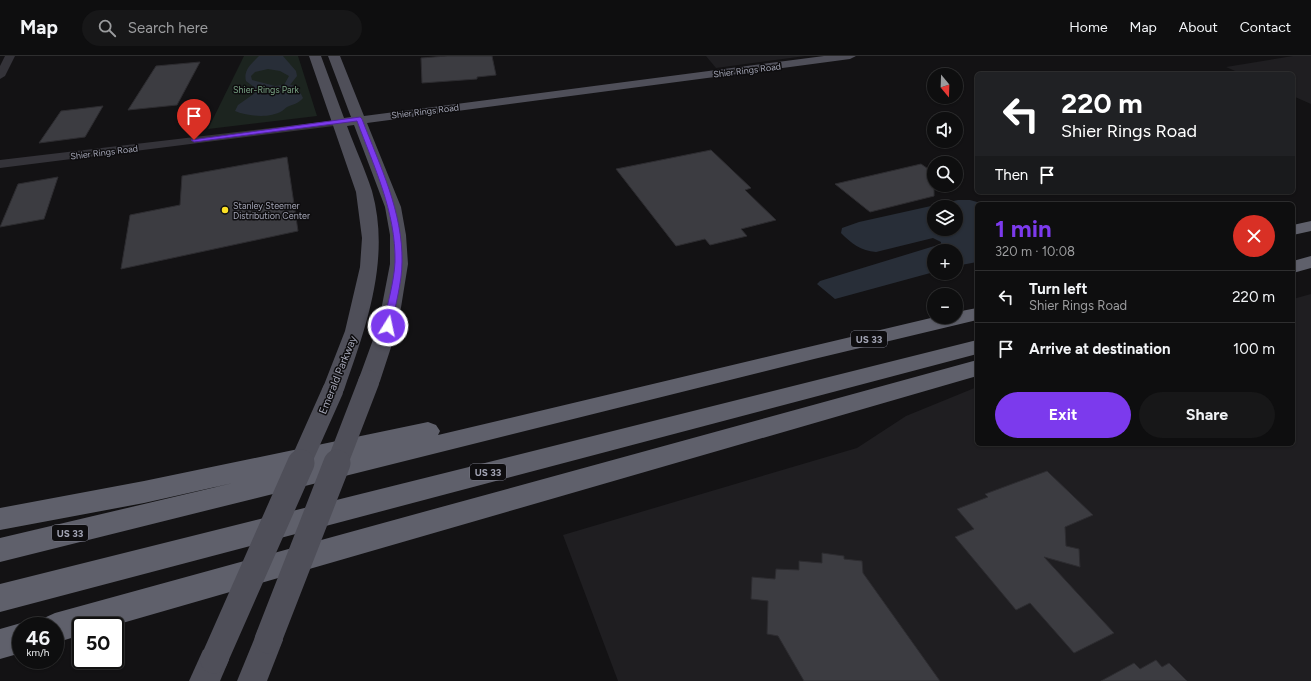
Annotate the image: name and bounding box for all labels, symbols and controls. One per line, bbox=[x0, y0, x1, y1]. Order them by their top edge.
search box bbox=[82, 10, 362, 46]
text: Map bbox=[20, 16, 58, 39]
icon: search bbox=[96, 17, 118, 39]
text: Search here bbox=[128, 19, 208, 37]
text: Home bbox=[1069, 19, 1108, 36]
text: Map bbox=[1130, 19, 1157, 36]
text: About bbox=[1179, 19, 1218, 36]
text: Contact bbox=[1240, 19, 1291, 36]
street label: Shier Rings Road bbox=[713, 60, 781, 80]
north arrow bbox=[927, 68, 963, 104]
map controls bbox=[927, 68, 963, 324]
park label: Shier-Rings Park bbox=[233, 84, 300, 95]
text: 220 m bbox=[1061, 86, 1143, 120]
icon: left bbox=[995, 88, 1047, 140]
pin bbox=[177, 99, 211, 140]
street label: Shier Rings Road bbox=[391, 101, 459, 121]
icon: arrive bbox=[183, 105, 205, 127]
button: sound bbox=[927, 112, 963, 148]
text: Shier Rings Road bbox=[1061, 120, 1197, 142]
street label: Shier Rings Road bbox=[70, 142, 138, 162]
button: search bbox=[927, 156, 963, 192]
icon: arrive bbox=[1036, 164, 1058, 186]
text: Then bbox=[995, 166, 1028, 184]
place label: Stanley Steemer Distribution Center bbox=[233, 200, 310, 221]
button: layers bbox=[927, 200, 963, 236]
marker: Stanley Steemer Distribution Center bbox=[220, 205, 230, 215]
text: 1 min bbox=[995, 214, 1052, 243]
button: close bbox=[1233, 215, 1275, 257]
button: + bbox=[927, 244, 963, 280]
text: 320 m · 10:08 bbox=[995, 244, 1075, 259]
text: Turn left bbox=[1029, 280, 1087, 298]
icon: left bbox=[995, 286, 1017, 308]
button: − bbox=[927, 288, 963, 324]
text: 220 m bbox=[1232, 288, 1275, 306]
text: Shier Rings Road bbox=[1029, 298, 1127, 313]
position arrow bbox=[367, 305, 409, 347]
road number: US 33 bbox=[851, 331, 887, 347]
street label: Emerald Parkway bbox=[316, 334, 360, 416]
icon: arrive bbox=[995, 338, 1017, 360]
text: Arrive at destination bbox=[1029, 340, 1170, 358]
text: 100 m bbox=[1233, 340, 1275, 358]
button: Exit bbox=[995, 392, 1131, 438]
button: Share bbox=[1139, 392, 1275, 438]
road number: US 33 bbox=[470, 464, 506, 480]
road number: US 33 bbox=[52, 525, 88, 541]
speed limit sign: 50 bbox=[72, 617, 124, 669]
text: 46 bbox=[26, 626, 50, 650]
text: km/h bbox=[27, 646, 49, 659]

